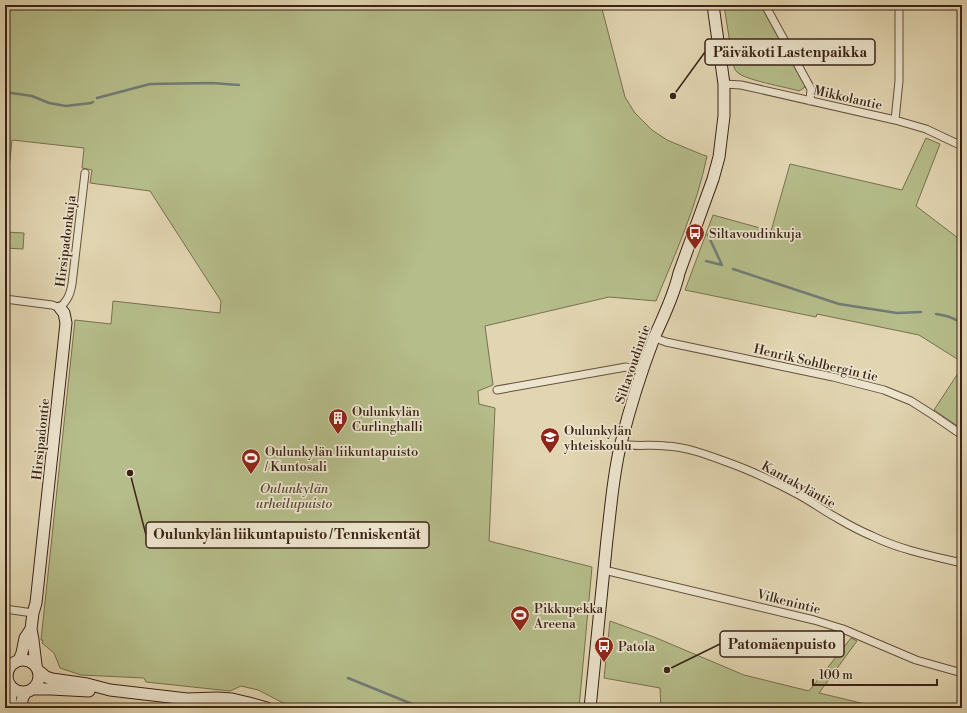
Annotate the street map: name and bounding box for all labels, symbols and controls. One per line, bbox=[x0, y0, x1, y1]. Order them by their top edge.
callout: Päiväkoti Lastenpaikka bbox=[705, 39, 875, 65]
text: Päiväkoti Lastenpaikka bbox=[713, 44, 868, 62]
street label: Mikkolantie bbox=[812, 82, 884, 114]
street label: Hirsipadonkuja bbox=[52, 194, 80, 288]
bus stop icon: Siltavoudinkuja bbox=[684, 222, 706, 250]
place label: Siltavoudinkuja bbox=[709, 226, 802, 242]
street label: Siltavoudintie bbox=[612, 322, 654, 406]
street label: Henrik Sohlbergin tie bbox=[752, 341, 880, 385]
street label: Hirsipadontie bbox=[29, 397, 53, 481]
place label: Oulunkylän Curlinghalli bbox=[352, 404, 423, 435]
building icon: Oulunkylän Curlinghalli bbox=[327, 407, 349, 435]
place label: Oulunkylän yhteiskoulu bbox=[563, 423, 632, 454]
school or university icon: Oulunkylän yhteiskoulu bbox=[539, 426, 561, 454]
place label: Oulunkylän liikuntapuisto / Kuntosali bbox=[264, 444, 418, 475]
sports icon: Oulunkylän liikuntapuisto / Kuntosali bbox=[240, 447, 262, 475]
street label: Kantakyläntie bbox=[759, 458, 839, 512]
park label: Oulunkylän urheilupuisto bbox=[256, 481, 332, 512]
callout: Oulunkylän liikuntapuisto / Tenniskentät bbox=[146, 522, 429, 548]
text: Oulunkylän liikuntapuisto / Tenniskentät bbox=[153, 526, 422, 544]
street label: Vilkenintie bbox=[754, 586, 823, 618]
place label: Pikkupekka Areena bbox=[533, 601, 604, 632]
sports icon: Pikkupekka Areena bbox=[509, 604, 531, 632]
callout: Patomäenpuisto bbox=[720, 631, 844, 657]
bus stop icon: Patola bbox=[593, 635, 615, 663]
text: Patomäenpuisto bbox=[728, 636, 836, 654]
place label: Patola bbox=[618, 639, 655, 655]
scale bar bbox=[813, 661, 937, 687]
text: 100 m bbox=[819, 668, 853, 683]

